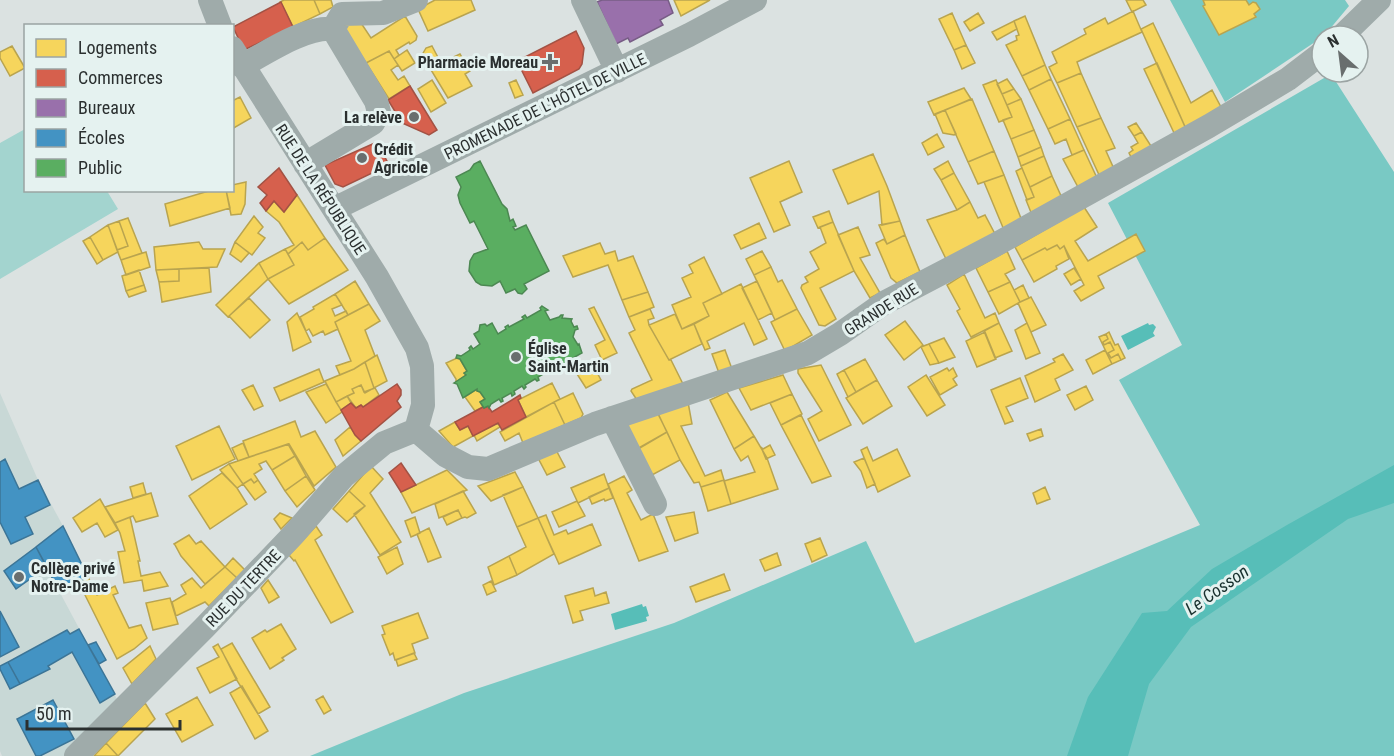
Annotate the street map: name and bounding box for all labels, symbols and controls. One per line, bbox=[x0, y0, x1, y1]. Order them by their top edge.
legend bbox=[24, 24, 234, 192]
north arrow bbox=[1310, 24, 1370, 84]
text: N bbox=[1324, 31, 1342, 52]
text: Logements bbox=[78, 37, 157, 58]
street label: PROMENADE DE L'HÔTEL DE VILLE bbox=[441, 48, 649, 164]
place label: Pharmacie Moreau bbox=[418, 53, 538, 72]
marker: Pharmacie Moreau bbox=[543, 55, 557, 69]
text: Commerces bbox=[78, 67, 163, 88]
text: Bureaux bbox=[78, 97, 136, 118]
place label: La relève bbox=[344, 108, 402, 127]
marker: La relève bbox=[407, 110, 421, 124]
street label: RUE DE LA RÉPUBLIQUE bbox=[271, 120, 370, 258]
text: Écoles bbox=[78, 127, 125, 148]
place label: Crédit Agricole bbox=[374, 140, 428, 177]
marker: Crédit Agricole bbox=[355, 151, 369, 165]
text: Public bbox=[78, 157, 122, 178]
street label: GRANDE RUE bbox=[841, 279, 922, 340]
place label: Église Saint-Martin bbox=[528, 339, 609, 376]
marker: Église Saint-Martin bbox=[509, 350, 523, 364]
street label: RUE DU TERTRE bbox=[202, 546, 285, 631]
place label: Collège privé Notre-Dame bbox=[31, 559, 116, 596]
water label: Le Cosson bbox=[1181, 560, 1252, 619]
marker: Collège privé Notre-Dame bbox=[12, 570, 26, 584]
scale bar bbox=[27, 693, 180, 731]
text: 50 m bbox=[36, 703, 71, 724]

